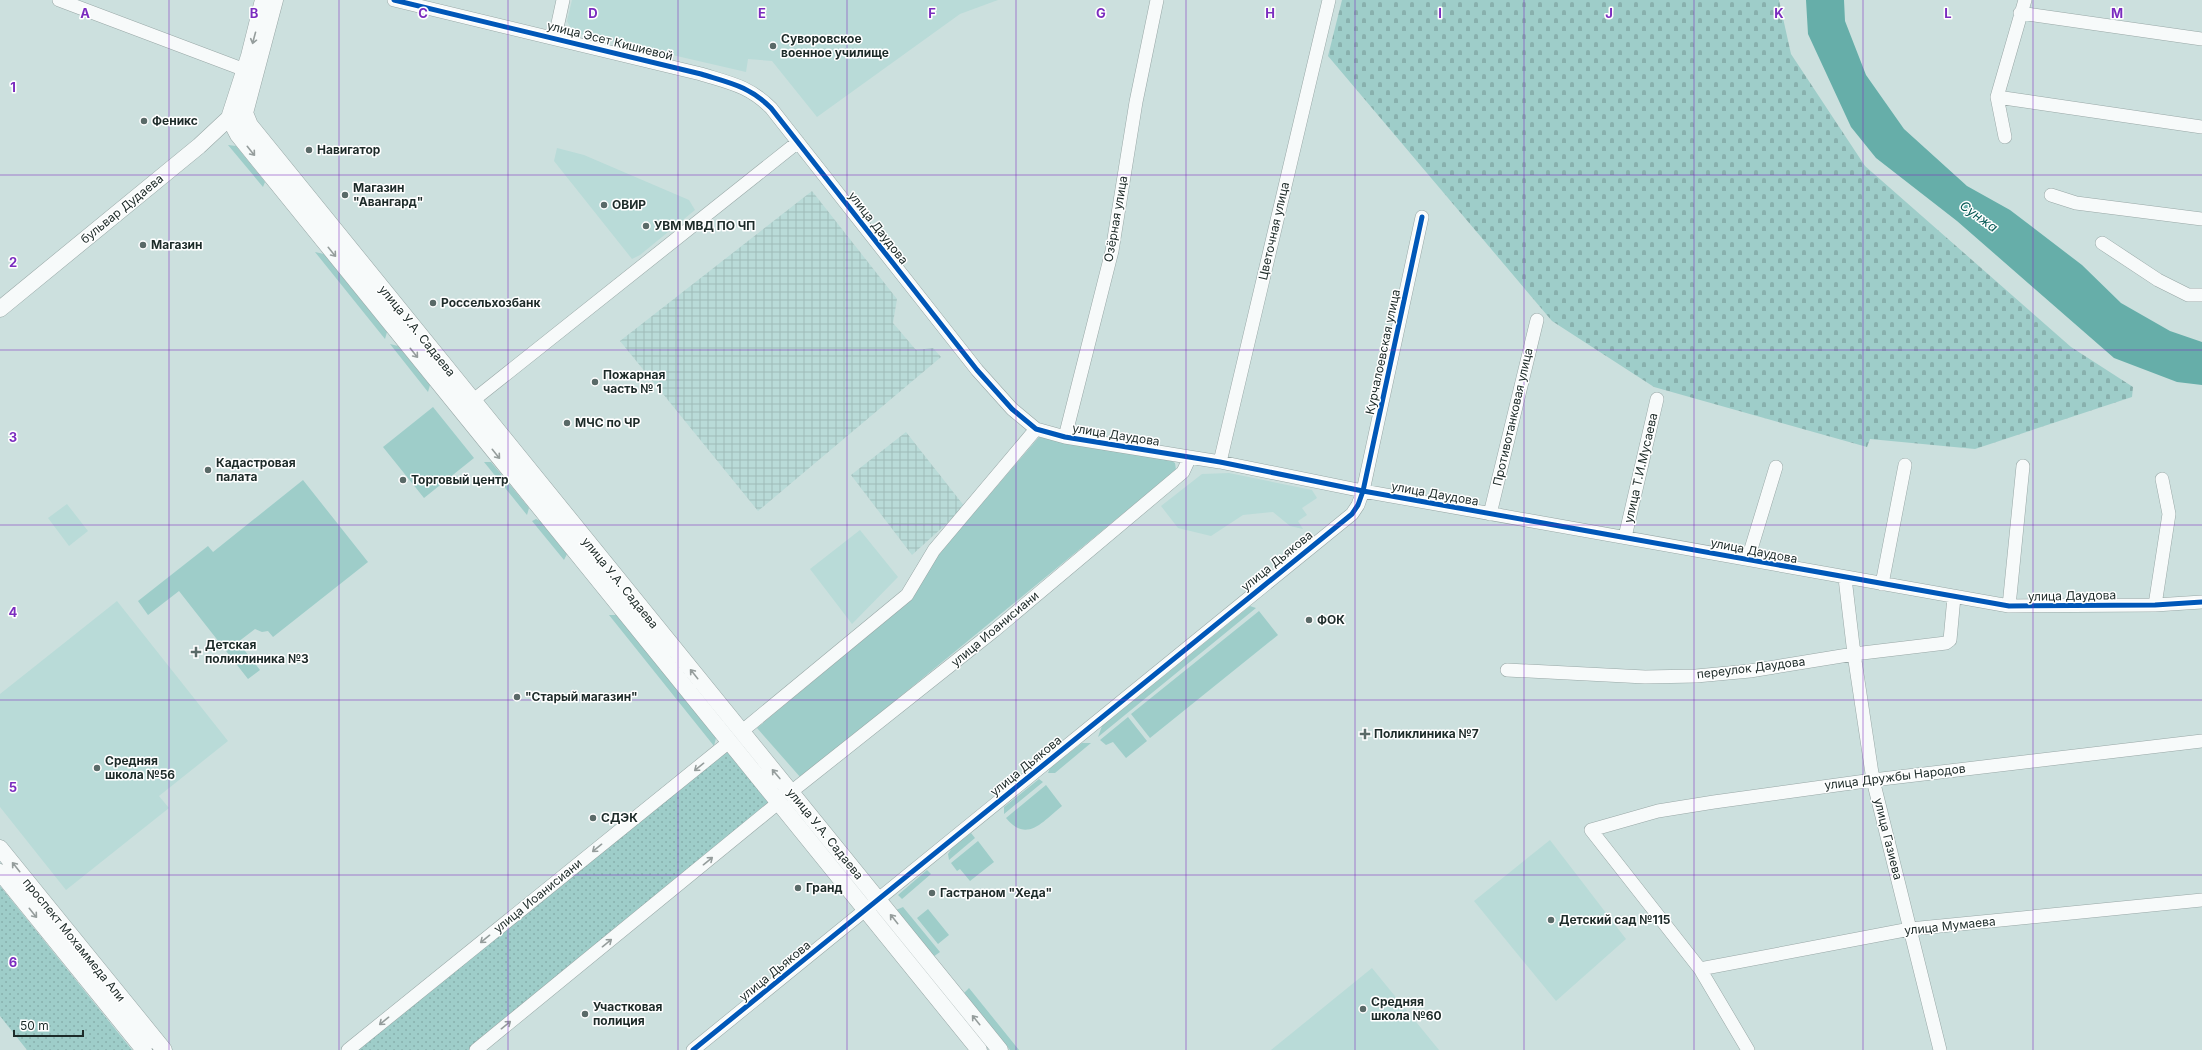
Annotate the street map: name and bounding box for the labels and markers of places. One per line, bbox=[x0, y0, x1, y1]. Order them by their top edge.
place label: Суворовское военное училище bbox=[781, 31, 889, 60]
marker: Суворовское военное училище bbox=[768, 41, 778, 51]
place label: Феникс bbox=[152, 113, 198, 128]
marker: Феникс bbox=[139, 116, 149, 126]
place label: Навигатор bbox=[317, 142, 381, 157]
marker: Навигатор bbox=[304, 145, 314, 155]
place label: Магазин "Авангард" bbox=[353, 180, 423, 209]
marker: Магазин "Авангард" bbox=[340, 190, 350, 200]
place label: ОВИР bbox=[612, 197, 646, 212]
marker: ОВИР bbox=[599, 200, 609, 210]
place label: УВМ МВД ПО ЧП bbox=[654, 218, 755, 233]
marker: УВМ МВД ПО ЧП bbox=[641, 221, 651, 231]
place label: Магазин bbox=[151, 237, 203, 252]
marker: Магазин bbox=[138, 240, 148, 250]
place label: Россельхозбанк bbox=[441, 295, 540, 310]
marker: Россельхозбанк bbox=[428, 298, 438, 308]
place label: Пожарная часть № 1 bbox=[603, 367, 665, 396]
marker: Пожарная часть № 1 bbox=[590, 377, 600, 387]
place label: МЧС по ЧР bbox=[575, 415, 640, 430]
marker: МЧС по ЧР bbox=[562, 418, 572, 428]
place label: Кадастровая палата bbox=[216, 455, 296, 484]
marker: Кадастровая палата bbox=[203, 465, 213, 475]
place label: Торговый центр bbox=[411, 472, 509, 487]
marker: Торговый центр bbox=[398, 475, 408, 485]
place label: ФОК bbox=[1317, 612, 1345, 627]
marker: ФОК bbox=[1304, 615, 1314, 625]
place label: Детская поликлиника №3 bbox=[205, 637, 309, 666]
marker: Детская поликлиника №3 bbox=[190, 646, 202, 658]
place label: "Старый магазин" bbox=[525, 689, 638, 704]
marker: "Старый магазин" bbox=[512, 692, 522, 702]
place label: Поликлиника №7 bbox=[1374, 726, 1479, 741]
marker: Поликлиника №7 bbox=[1359, 728, 1371, 740]
place label: Средняя школа №56 bbox=[105, 753, 175, 782]
marker: Средняя школа №56 bbox=[92, 763, 102, 773]
place label: СДЭК bbox=[601, 810, 638, 825]
marker: СДЭК bbox=[588, 813, 598, 823]
place label: Гранд bbox=[806, 880, 842, 895]
marker: Гранд bbox=[793, 883, 803, 893]
place label: Гастраном "Хеда" bbox=[940, 885, 1052, 900]
marker: Гастраном "Хеда" bbox=[927, 888, 937, 898]
place label: Детский сад №115 bbox=[1559, 912, 1671, 927]
marker: Детский сад №115 bbox=[1546, 915, 1556, 925]
place label: Средняя школа №60 bbox=[1371, 994, 1442, 1023]
place label: Участковая полиция bbox=[593, 999, 663, 1028]
marker: Средняя школа №60 bbox=[1358, 1004, 1368, 1014]
marker: Участковая полиция bbox=[580, 1009, 590, 1019]

